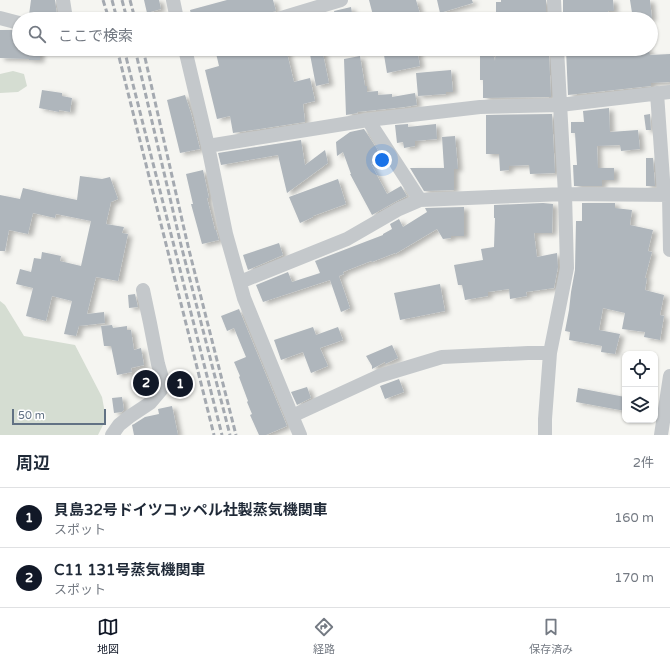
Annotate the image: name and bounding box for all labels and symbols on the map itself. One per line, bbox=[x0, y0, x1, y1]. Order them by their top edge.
your location bbox=[372, 150, 392, 170]
pin: 2 bbox=[133, 368, 159, 398]
pin: 1 bbox=[167, 369, 193, 399]
scale bar bbox=[12, 407, 106, 426]

